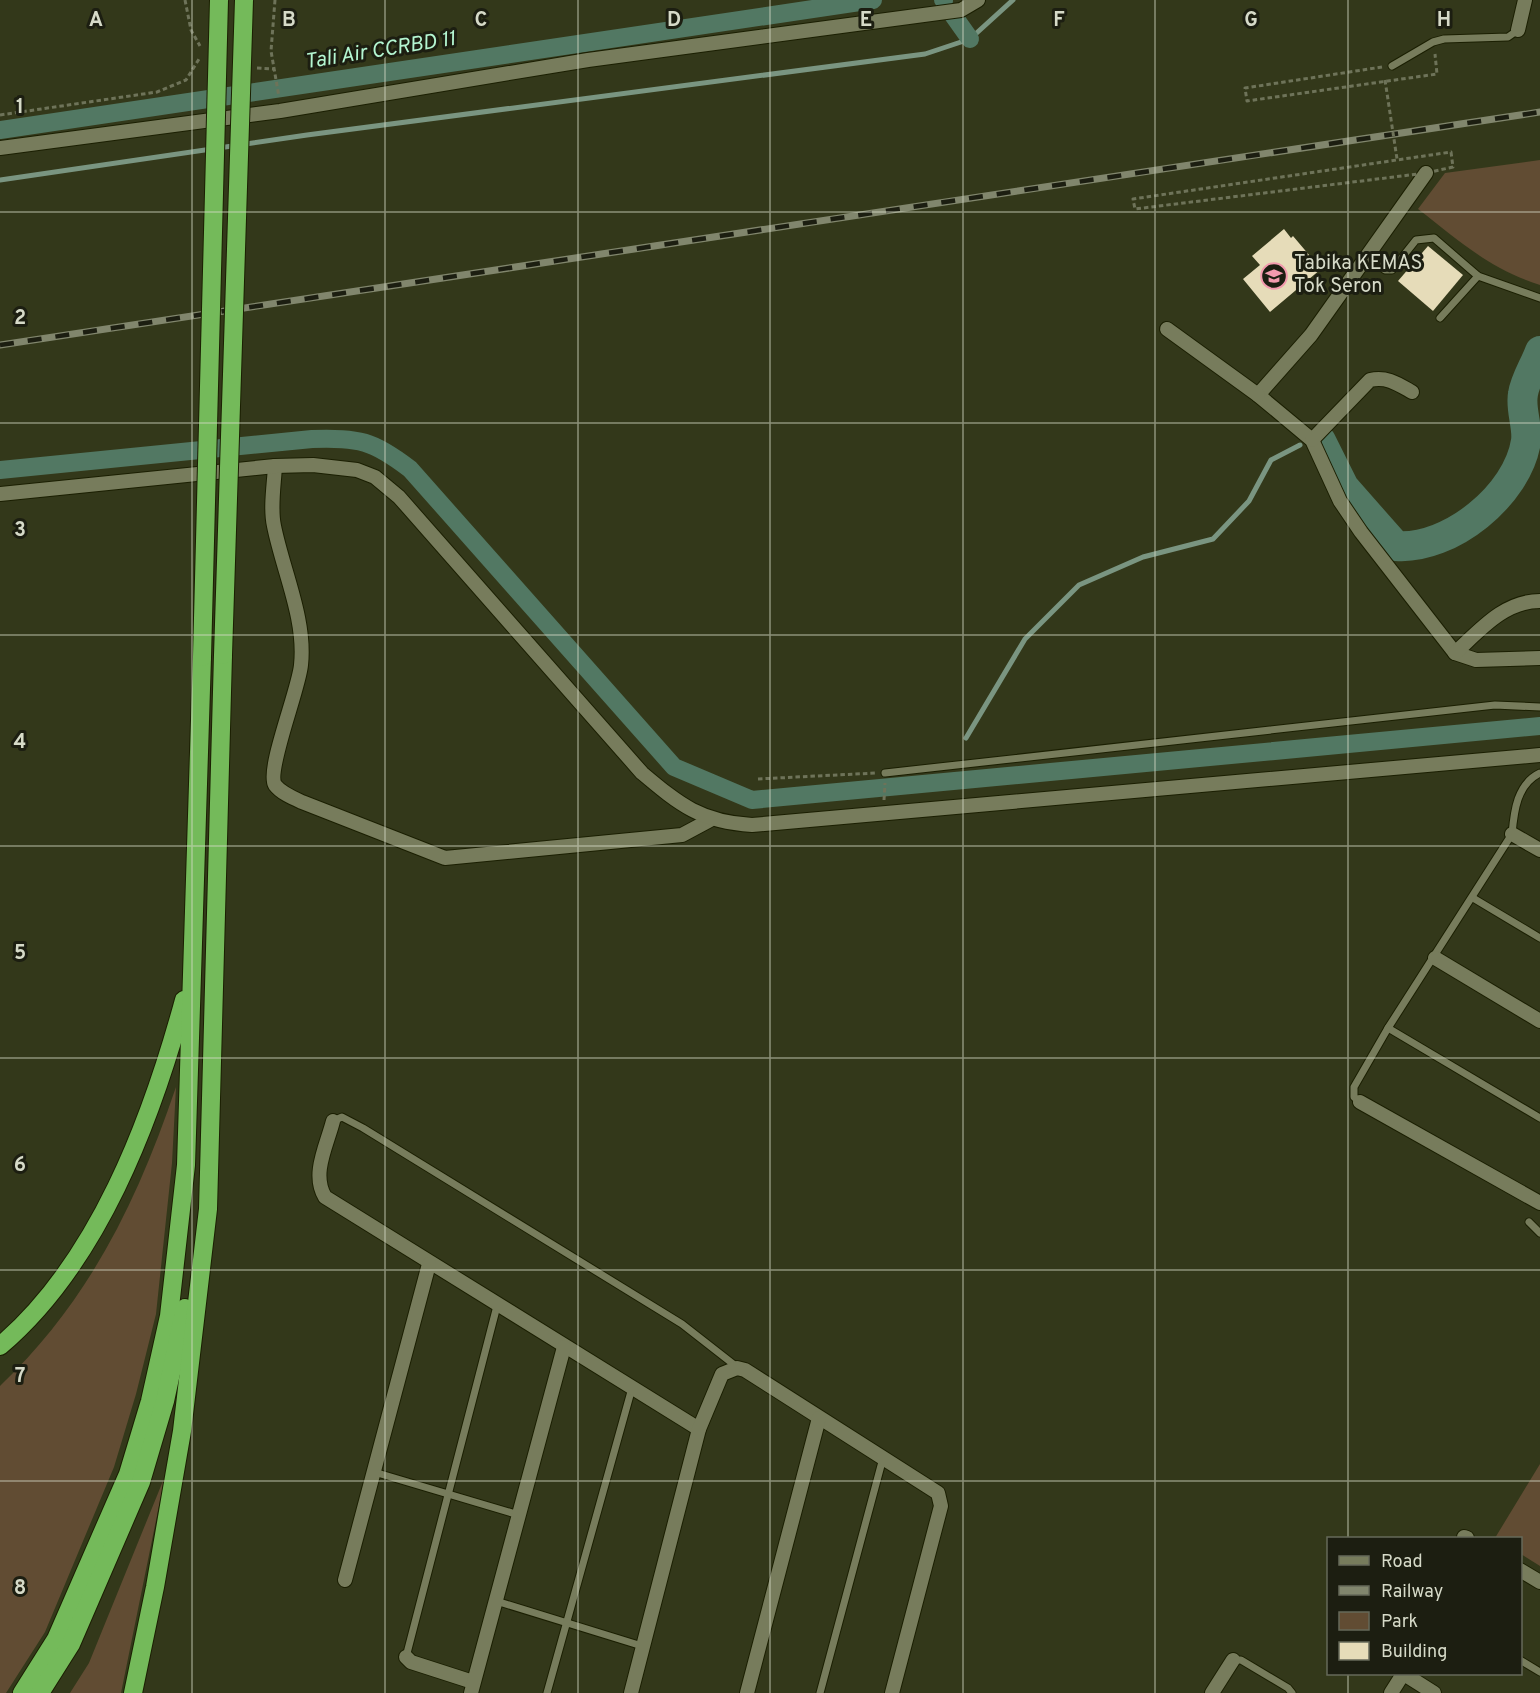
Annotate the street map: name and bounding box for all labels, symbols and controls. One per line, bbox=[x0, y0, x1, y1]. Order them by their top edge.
text: A bbox=[89, 8, 103, 34]
text: B bbox=[282, 8, 296, 34]
text: C bbox=[475, 8, 487, 34]
text: D bbox=[667, 8, 681, 34]
text: E bbox=[860, 8, 872, 34]
text: F bbox=[1053, 8, 1065, 34]
text: G bbox=[1244, 8, 1258, 34]
text: H bbox=[1437, 8, 1451, 34]
water label: Tali Air CCRBD 11 bbox=[303, 26, 458, 76]
text: 1 bbox=[16, 95, 24, 121]
place label: Tabika KEMAS Tok Seron bbox=[1294, 251, 1422, 300]
school or university icon: Tabika KEMAS Tok Seron bbox=[1259, 261, 1289, 291]
text: 2 bbox=[14, 306, 26, 332]
text: 3 bbox=[14, 518, 26, 544]
text: 4 bbox=[14, 730, 26, 756]
text: 5 bbox=[14, 941, 26, 967]
text: 6 bbox=[14, 1153, 26, 1179]
text: 7 bbox=[15, 1364, 25, 1390]
legend bbox=[1327, 1537, 1522, 1675]
text: Road bbox=[1381, 1551, 1423, 1574]
text: 8 bbox=[14, 1576, 26, 1602]
text: Railway bbox=[1381, 1581, 1443, 1604]
text: Park bbox=[1381, 1611, 1418, 1634]
text: Building bbox=[1381, 1641, 1447, 1664]

